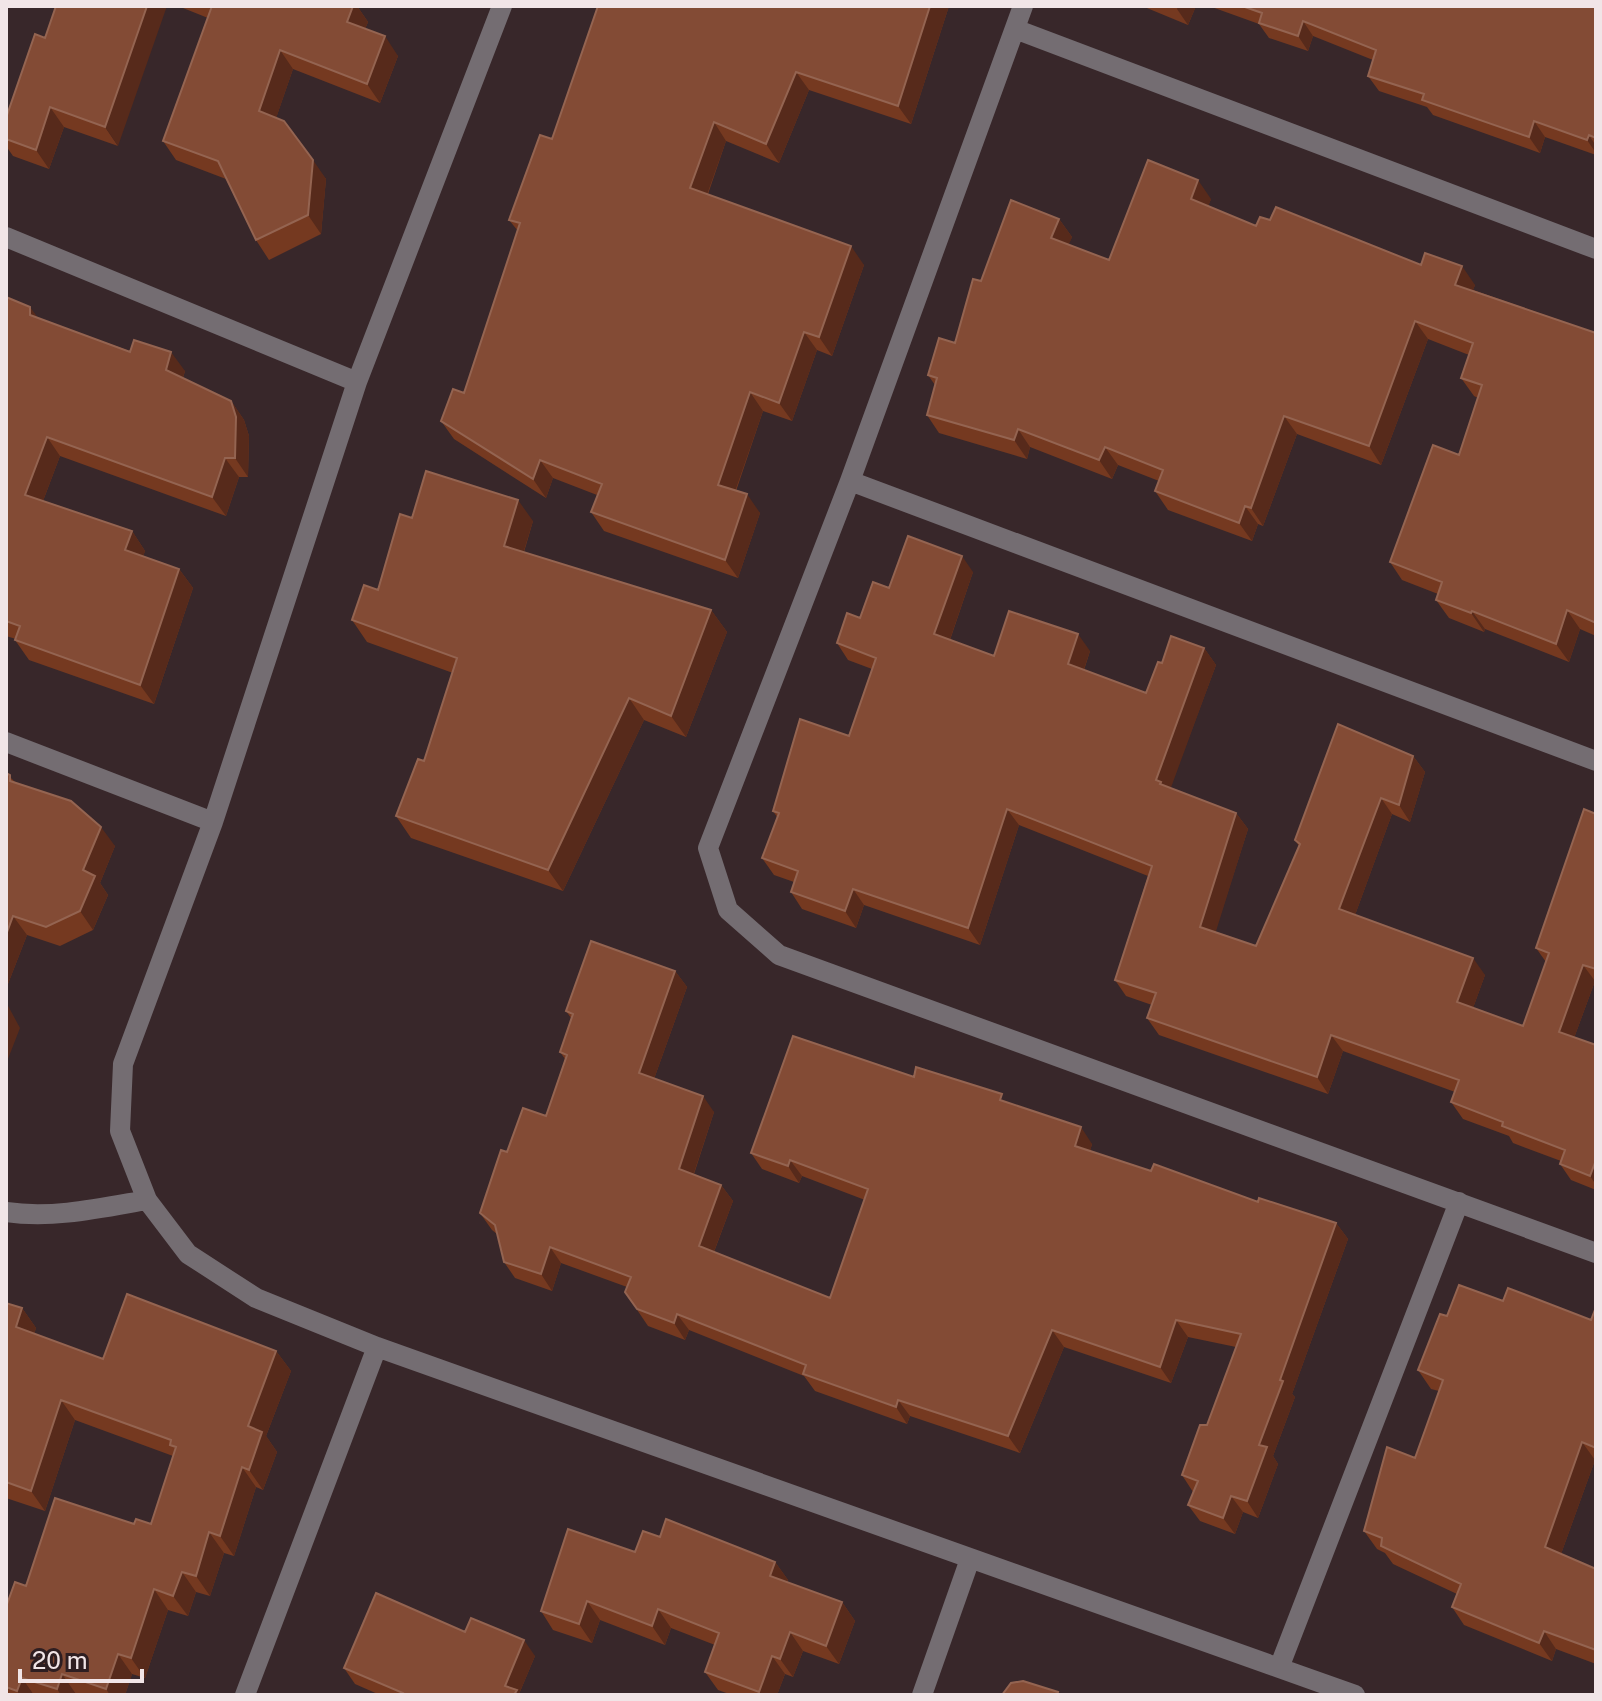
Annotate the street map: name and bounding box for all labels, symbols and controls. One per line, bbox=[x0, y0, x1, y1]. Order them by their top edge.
scale bar bbox=[20, 1633, 142, 1683]
text: 20 m bbox=[32, 1646, 88, 1674]

